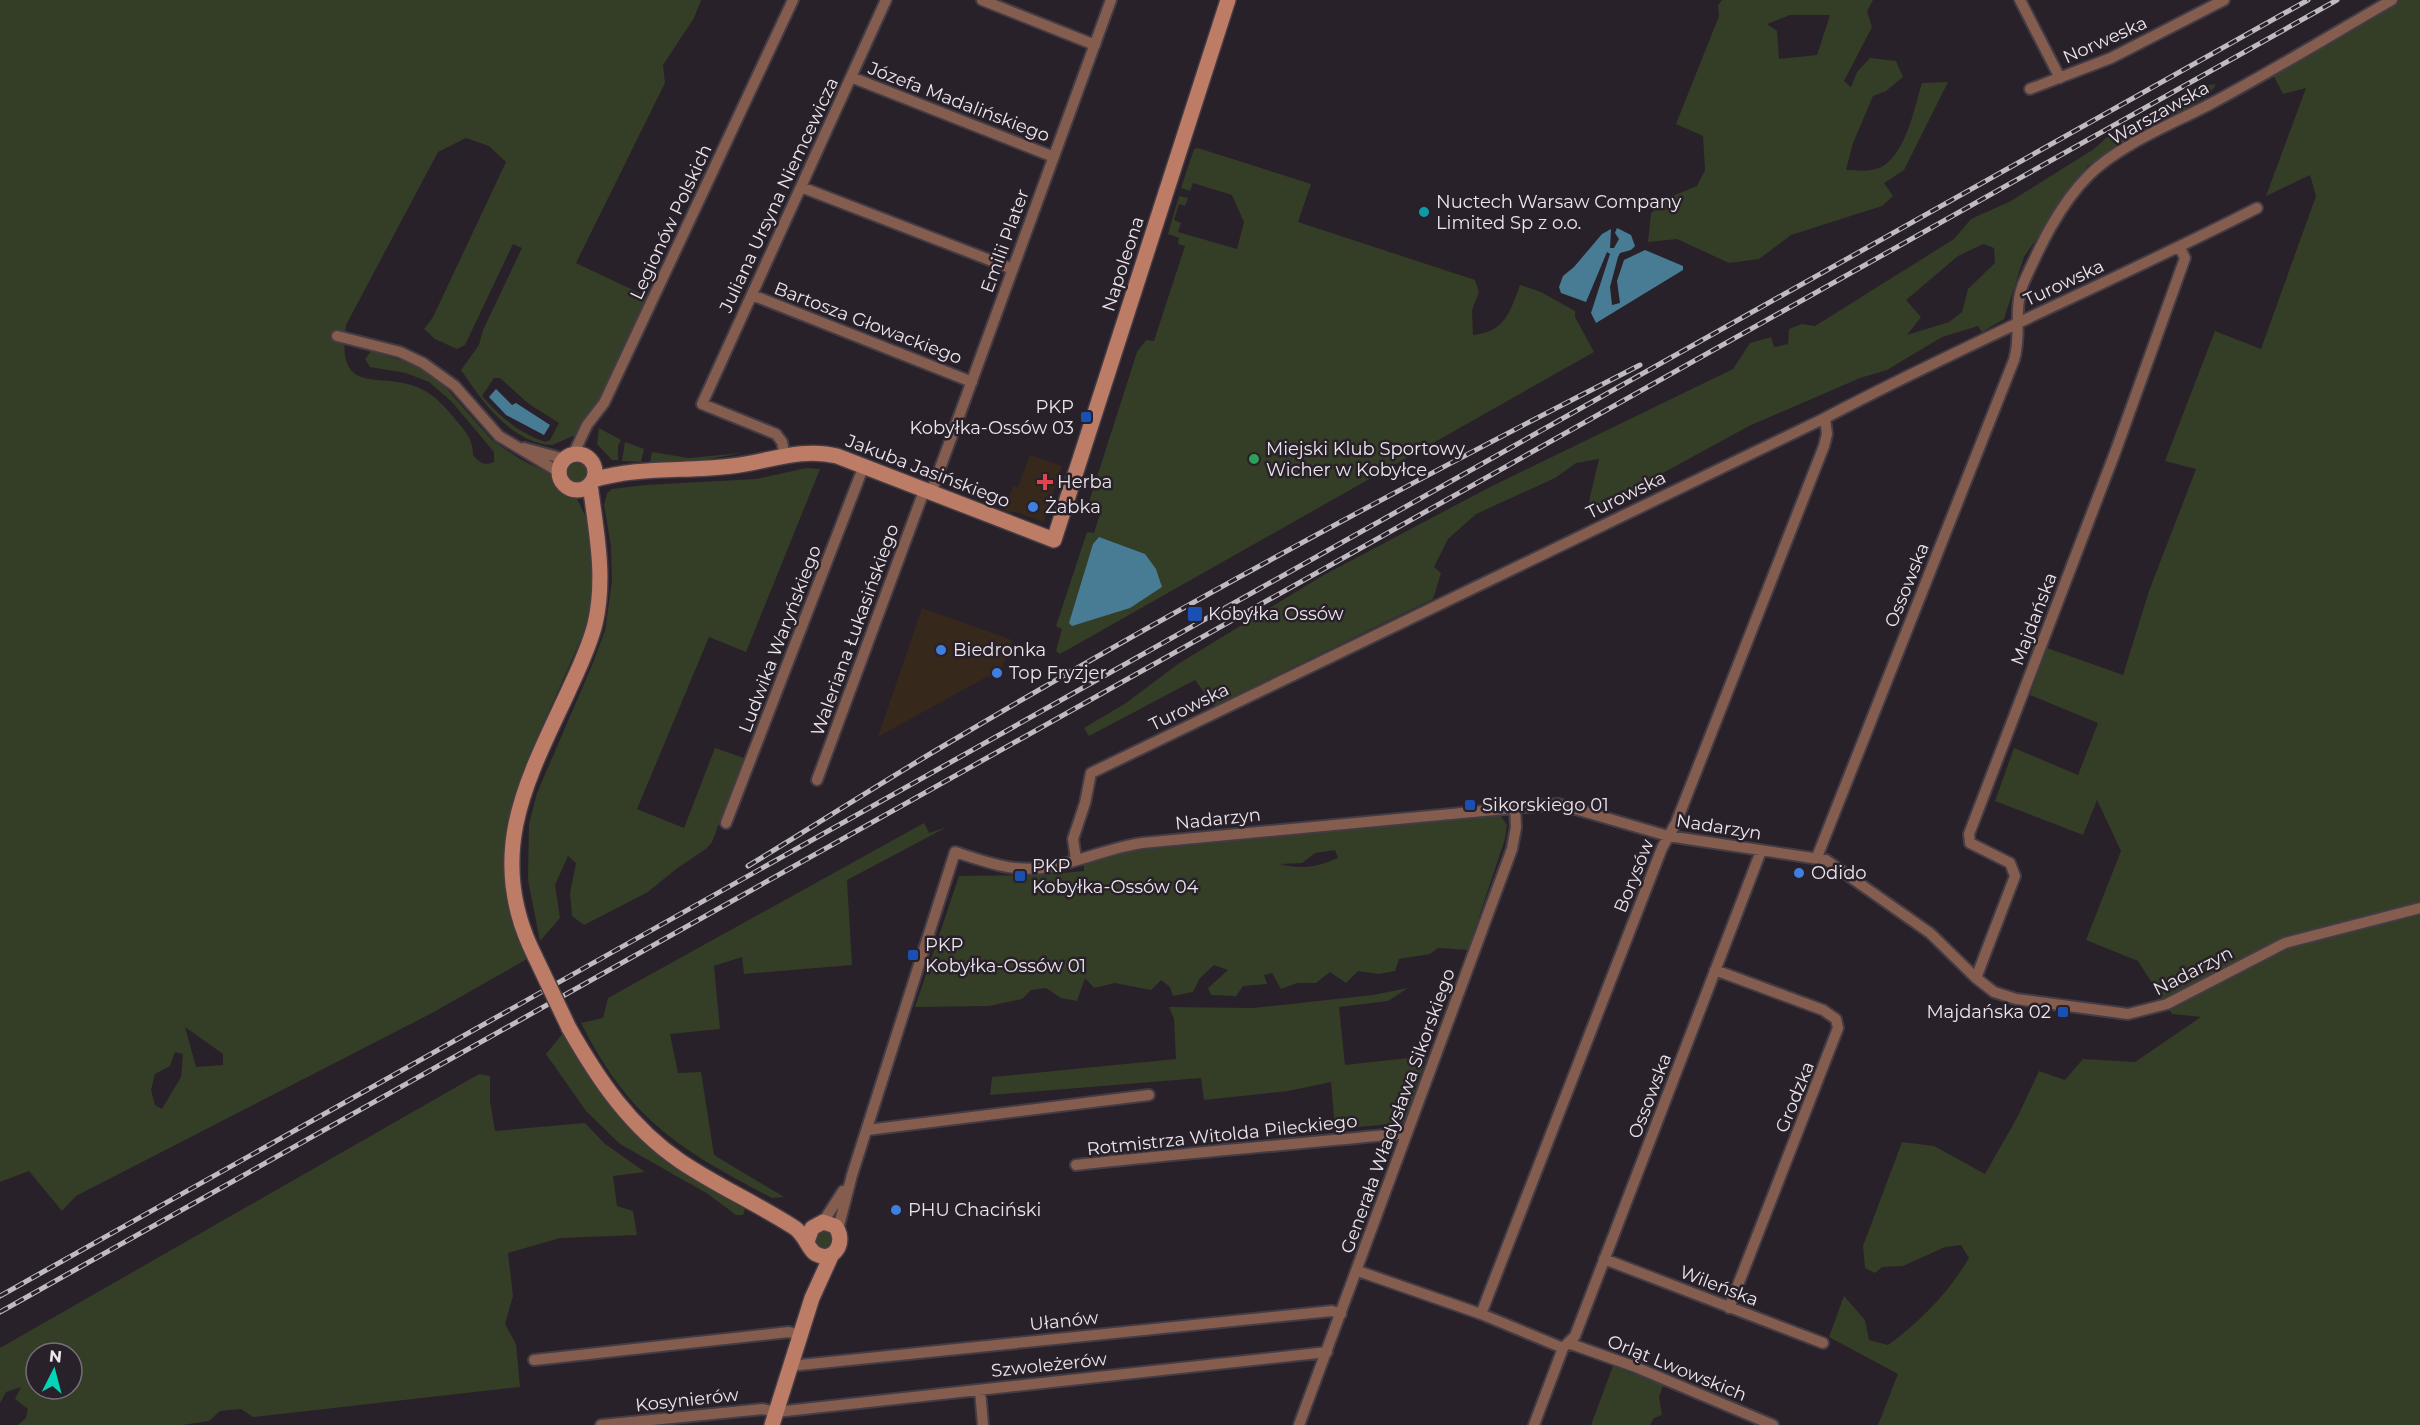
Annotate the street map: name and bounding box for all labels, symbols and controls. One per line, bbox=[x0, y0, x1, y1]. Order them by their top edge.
street label: Norweska bbox=[2059, 12, 2151, 68]
street label: Józefa Madalińskiego bbox=[864, 57, 1053, 147]
street label: Juliana Ursyna Niemcewicza bbox=[714, 74, 843, 317]
street label: Warszawska bbox=[2105, 76, 2213, 150]
street label: Legionów Polskich bbox=[625, 141, 717, 303]
street label: Emilii Plater bbox=[976, 186, 1034, 296]
place label: Nuctech Warsaw Company Limited Sp z o.o. bbox=[1436, 191, 1682, 234]
marker: Nuctech Warsaw Company Limited Sp z o.o. bbox=[1417, 205, 1431, 219]
street label: Napoleona bbox=[1097, 214, 1149, 314]
street label: Turowska bbox=[2020, 255, 2108, 311]
street label: Bartosza Głowackiego bbox=[771, 277, 965, 369]
place label: PKP Kobyłka-Ossów 03 bbox=[909, 396, 1074, 439]
marker: PKP Kobyłka-Ossów 03 bbox=[1079, 410, 1093, 424]
street label: Jakuba Jasińskiego bbox=[842, 429, 1013, 512]
place label: Miejski Klub Sportowy Wicher w Kobyłce bbox=[1266, 438, 1465, 481]
marker: Miejski Klub Sportowy Wicher w Kobyłce bbox=[1247, 452, 1261, 466]
street label: Turowska bbox=[1583, 466, 1669, 524]
place label: Herba bbox=[1057, 471, 1112, 493]
marker: Herba bbox=[1038, 475, 1052, 489]
place label: Żabka bbox=[1045, 496, 1101, 518]
marker: Żabka bbox=[1026, 500, 1040, 514]
street label: Waleriana Łukasińskiego bbox=[806, 521, 904, 739]
street label: Ossowska bbox=[1880, 539, 1934, 631]
street label: Ludwika Waryńskiego bbox=[734, 542, 826, 736]
street label: Majdańska bbox=[2006, 569, 2062, 669]
place label: Kobyłka Ossów bbox=[1208, 603, 1344, 625]
marker: Kobyłka Ossów bbox=[1186, 605, 1204, 623]
place label: Biedronka bbox=[953, 639, 1046, 661]
marker: Biedronka bbox=[934, 643, 948, 657]
place label: Top Fryzjer bbox=[1009, 662, 1107, 684]
marker: Top Fryzjer bbox=[990, 666, 1004, 680]
street label: Turowska bbox=[1146, 678, 1232, 736]
place label: Sikorskiego 01 bbox=[1482, 794, 1609, 816]
marker: Sikorskiego 01 bbox=[1463, 798, 1477, 812]
street label: Nadarzyn bbox=[1174, 804, 1262, 834]
street label: Nadarzyn bbox=[1675, 809, 1763, 845]
street label: Borysów bbox=[1609, 836, 1659, 916]
place label: PKP Kobyłka-Ossów 04 bbox=[1032, 855, 1199, 898]
place label: Odido bbox=[1811, 862, 1867, 884]
marker: Odido bbox=[1792, 866, 1806, 880]
marker: PKP Kobyłka-Ossów 04 bbox=[1013, 869, 1027, 883]
place label: PKP Kobyłka-Ossów 01 bbox=[925, 934, 1086, 977]
street label: Nadarzyn bbox=[2150, 942, 2236, 1000]
marker: PKP Kobyłka-Ossów 01 bbox=[906, 948, 920, 962]
street label: Generała Władysława Sikorskiego bbox=[1336, 966, 1460, 1256]
place label: Majdańska 02 bbox=[1926, 1001, 2051, 1023]
marker: Majdańska 02 bbox=[2056, 1005, 2070, 1019]
street label: Ossowska bbox=[1624, 1050, 1676, 1142]
street label: Grodzka bbox=[1771, 1058, 1819, 1136]
street label: Rotmistrza Witolda Pileckiego bbox=[1086, 1110, 1358, 1160]
place label: PHU Chaciński bbox=[908, 1199, 1041, 1221]
marker: PHU Chaciński bbox=[889, 1203, 903, 1217]
street label: Wileńska bbox=[1677, 1261, 1761, 1311]
street label: Ułanów bbox=[1029, 1306, 1100, 1336]
street label: Orląt Lwowskich bbox=[1604, 1330, 1750, 1406]
north arrow bbox=[24, 1341, 84, 1401]
text: N bbox=[48, 1346, 63, 1367]
street label: Szwoleżerów bbox=[990, 1348, 1108, 1382]
street label: Kosynierów bbox=[634, 1384, 740, 1416]

